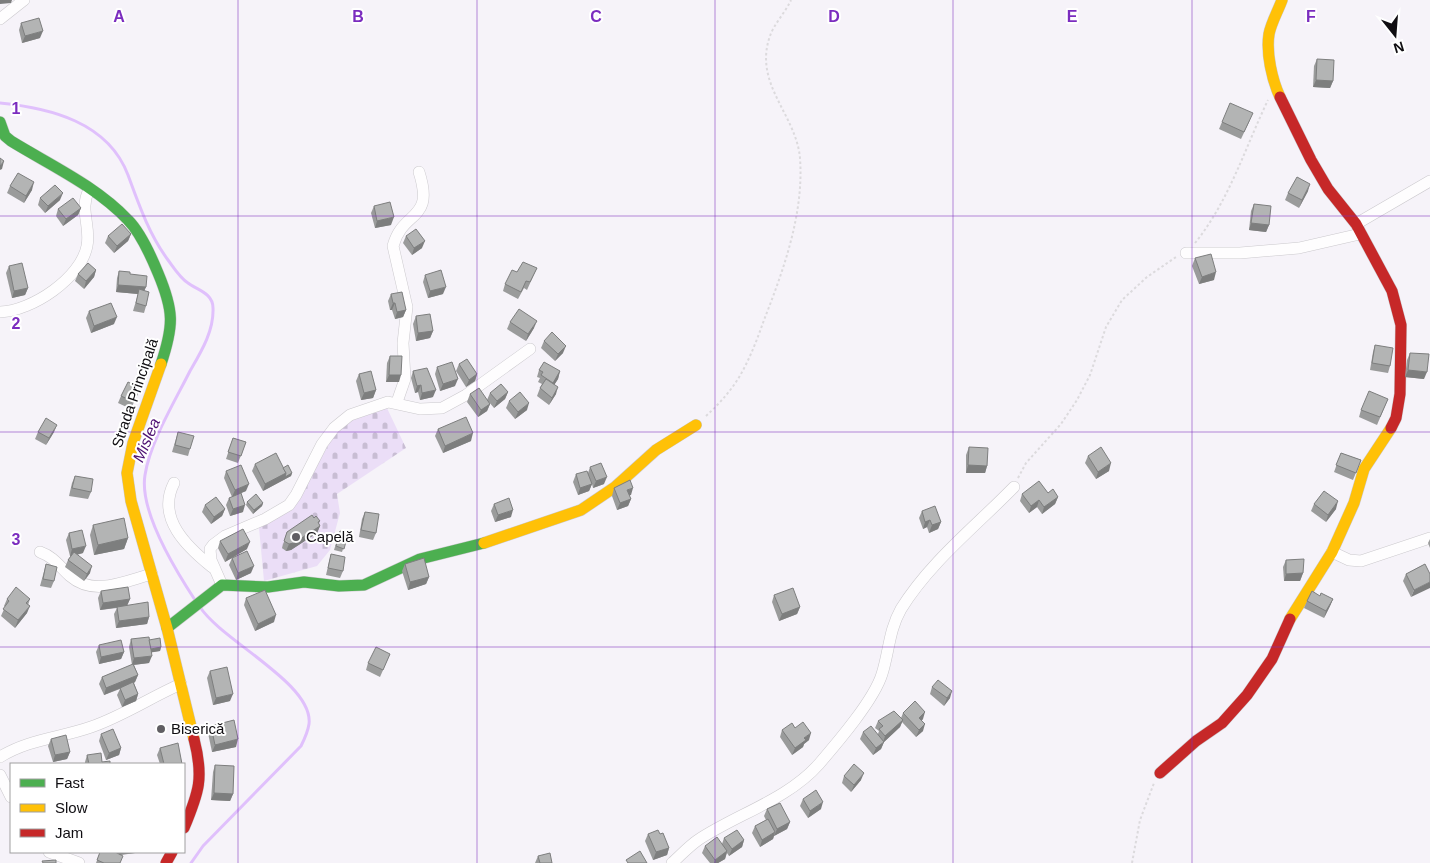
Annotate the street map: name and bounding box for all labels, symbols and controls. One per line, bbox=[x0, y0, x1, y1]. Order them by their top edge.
text: A bbox=[113, 8, 125, 25]
text: B bbox=[352, 8, 364, 25]
text: C bbox=[590, 8, 602, 25]
text: D bbox=[828, 8, 840, 25]
text: E bbox=[1067, 8, 1078, 25]
text: F bbox=[1306, 8, 1316, 25]
north arrow bbox=[1370, 10, 1420, 60]
text: N bbox=[1392, 38, 1406, 57]
text: 1 bbox=[12, 100, 21, 117]
text: 2 bbox=[12, 315, 21, 332]
street label: Strada Principală bbox=[108, 335, 161, 450]
water label: Mislea bbox=[130, 416, 163, 465]
place label: Capelă bbox=[306, 528, 354, 545]
text: 3 bbox=[12, 531, 21, 548]
marker: Capelă bbox=[290, 531, 302, 543]
place label: Biserică bbox=[171, 720, 225, 737]
marker: Biserică bbox=[155, 723, 167, 735]
legend bbox=[10, 763, 185, 853]
text: Fast bbox=[55, 774, 85, 791]
text: Slow bbox=[55, 799, 88, 816]
text: Jam bbox=[55, 824, 83, 841]

